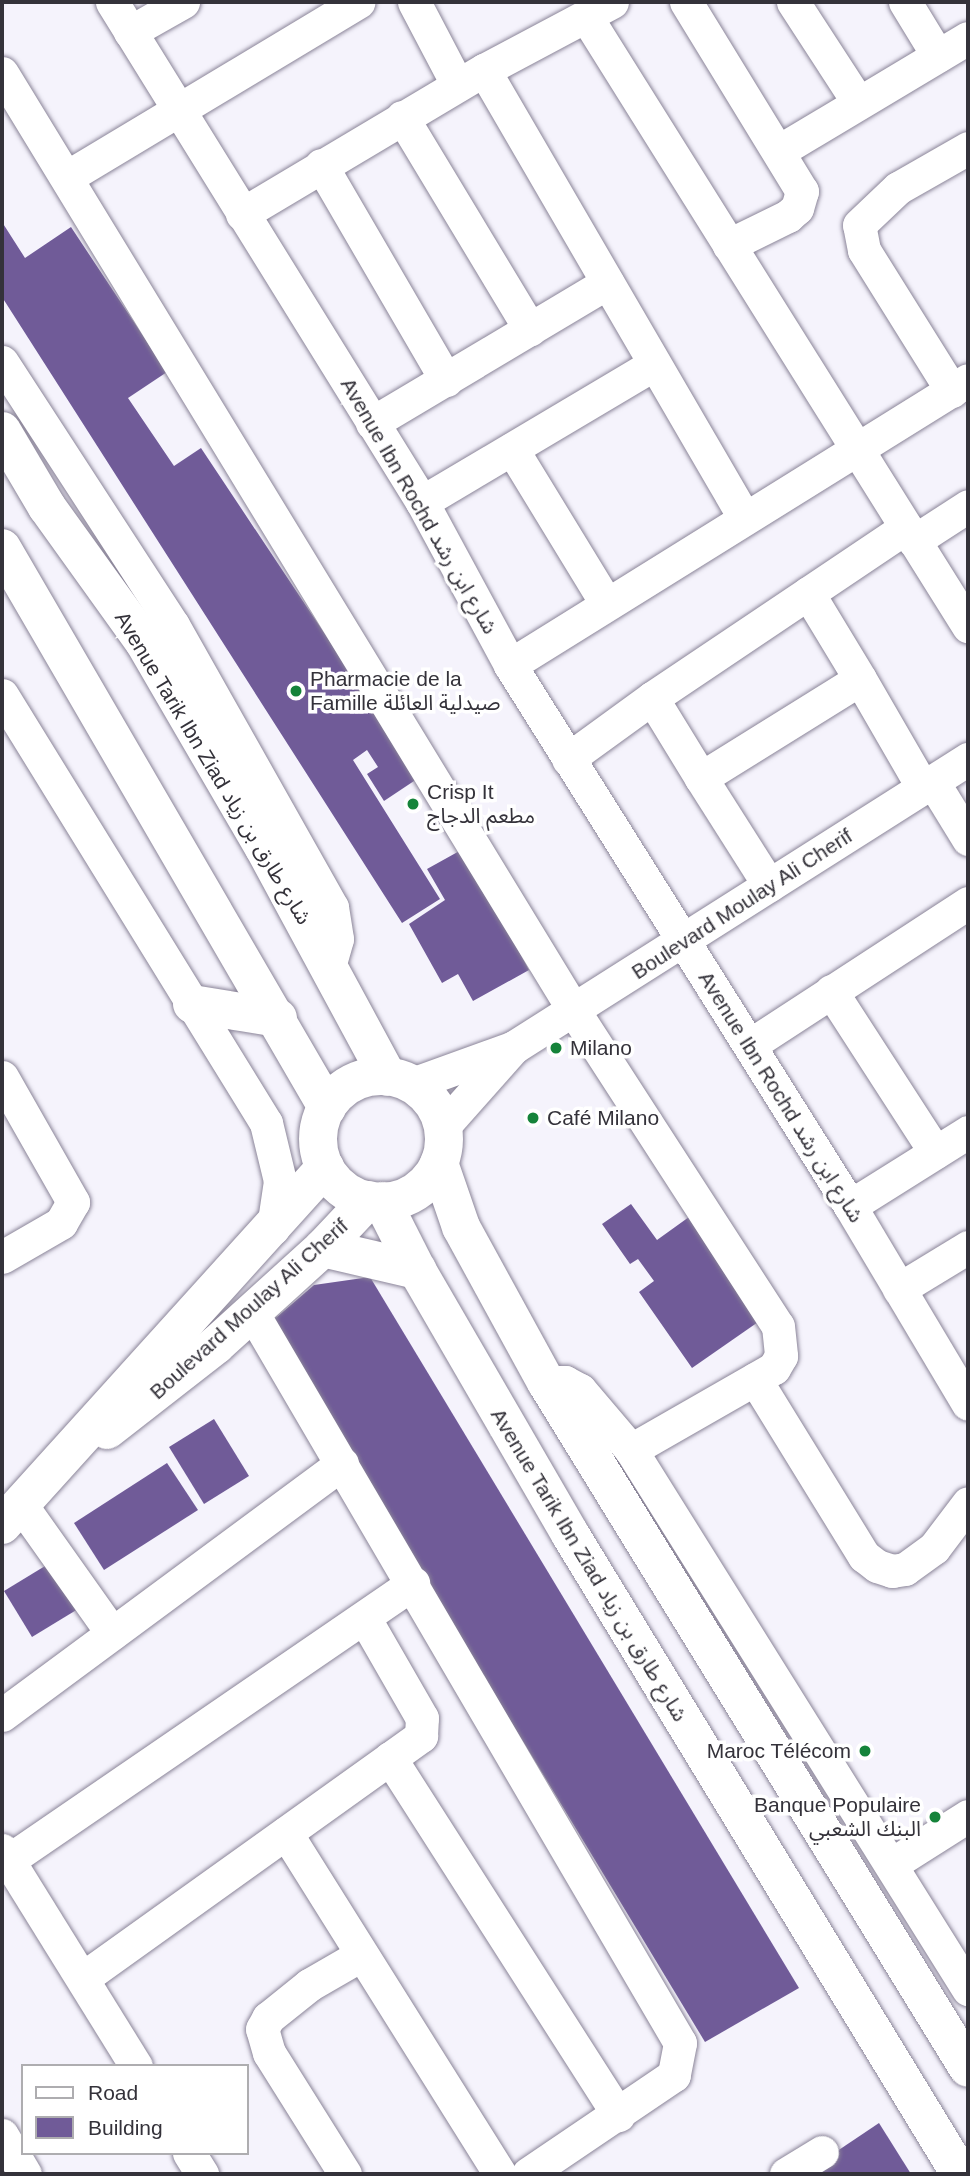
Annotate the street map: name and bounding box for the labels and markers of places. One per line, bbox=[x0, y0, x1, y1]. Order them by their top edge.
place label: Pharmacie de la Famille صيدلية العائلة bbox=[310, 666, 500, 716]
marker: Pharmacie de la Famille صيدلية العائلة bbox=[288, 683, 304, 699]
place label: Crisp It مطعم الدجاج bbox=[427, 779, 535, 829]
marker: Crisp It مطعم الدجاج bbox=[405, 796, 421, 812]
place label: Milano bbox=[570, 1035, 632, 1061]
marker: Milano bbox=[548, 1040, 564, 1056]
place label: Café Milano bbox=[547, 1105, 659, 1131]
marker: Café Milano bbox=[525, 1110, 541, 1126]
place label: Maroc Télécom bbox=[706, 1738, 851, 1764]
marker: Maroc Télécom bbox=[857, 1743, 873, 1759]
place label: Banque Populaire البنك الشعبي bbox=[754, 1792, 921, 1842]
marker: Banque Populaire البنك الشعبي bbox=[927, 1809, 943, 1825]

